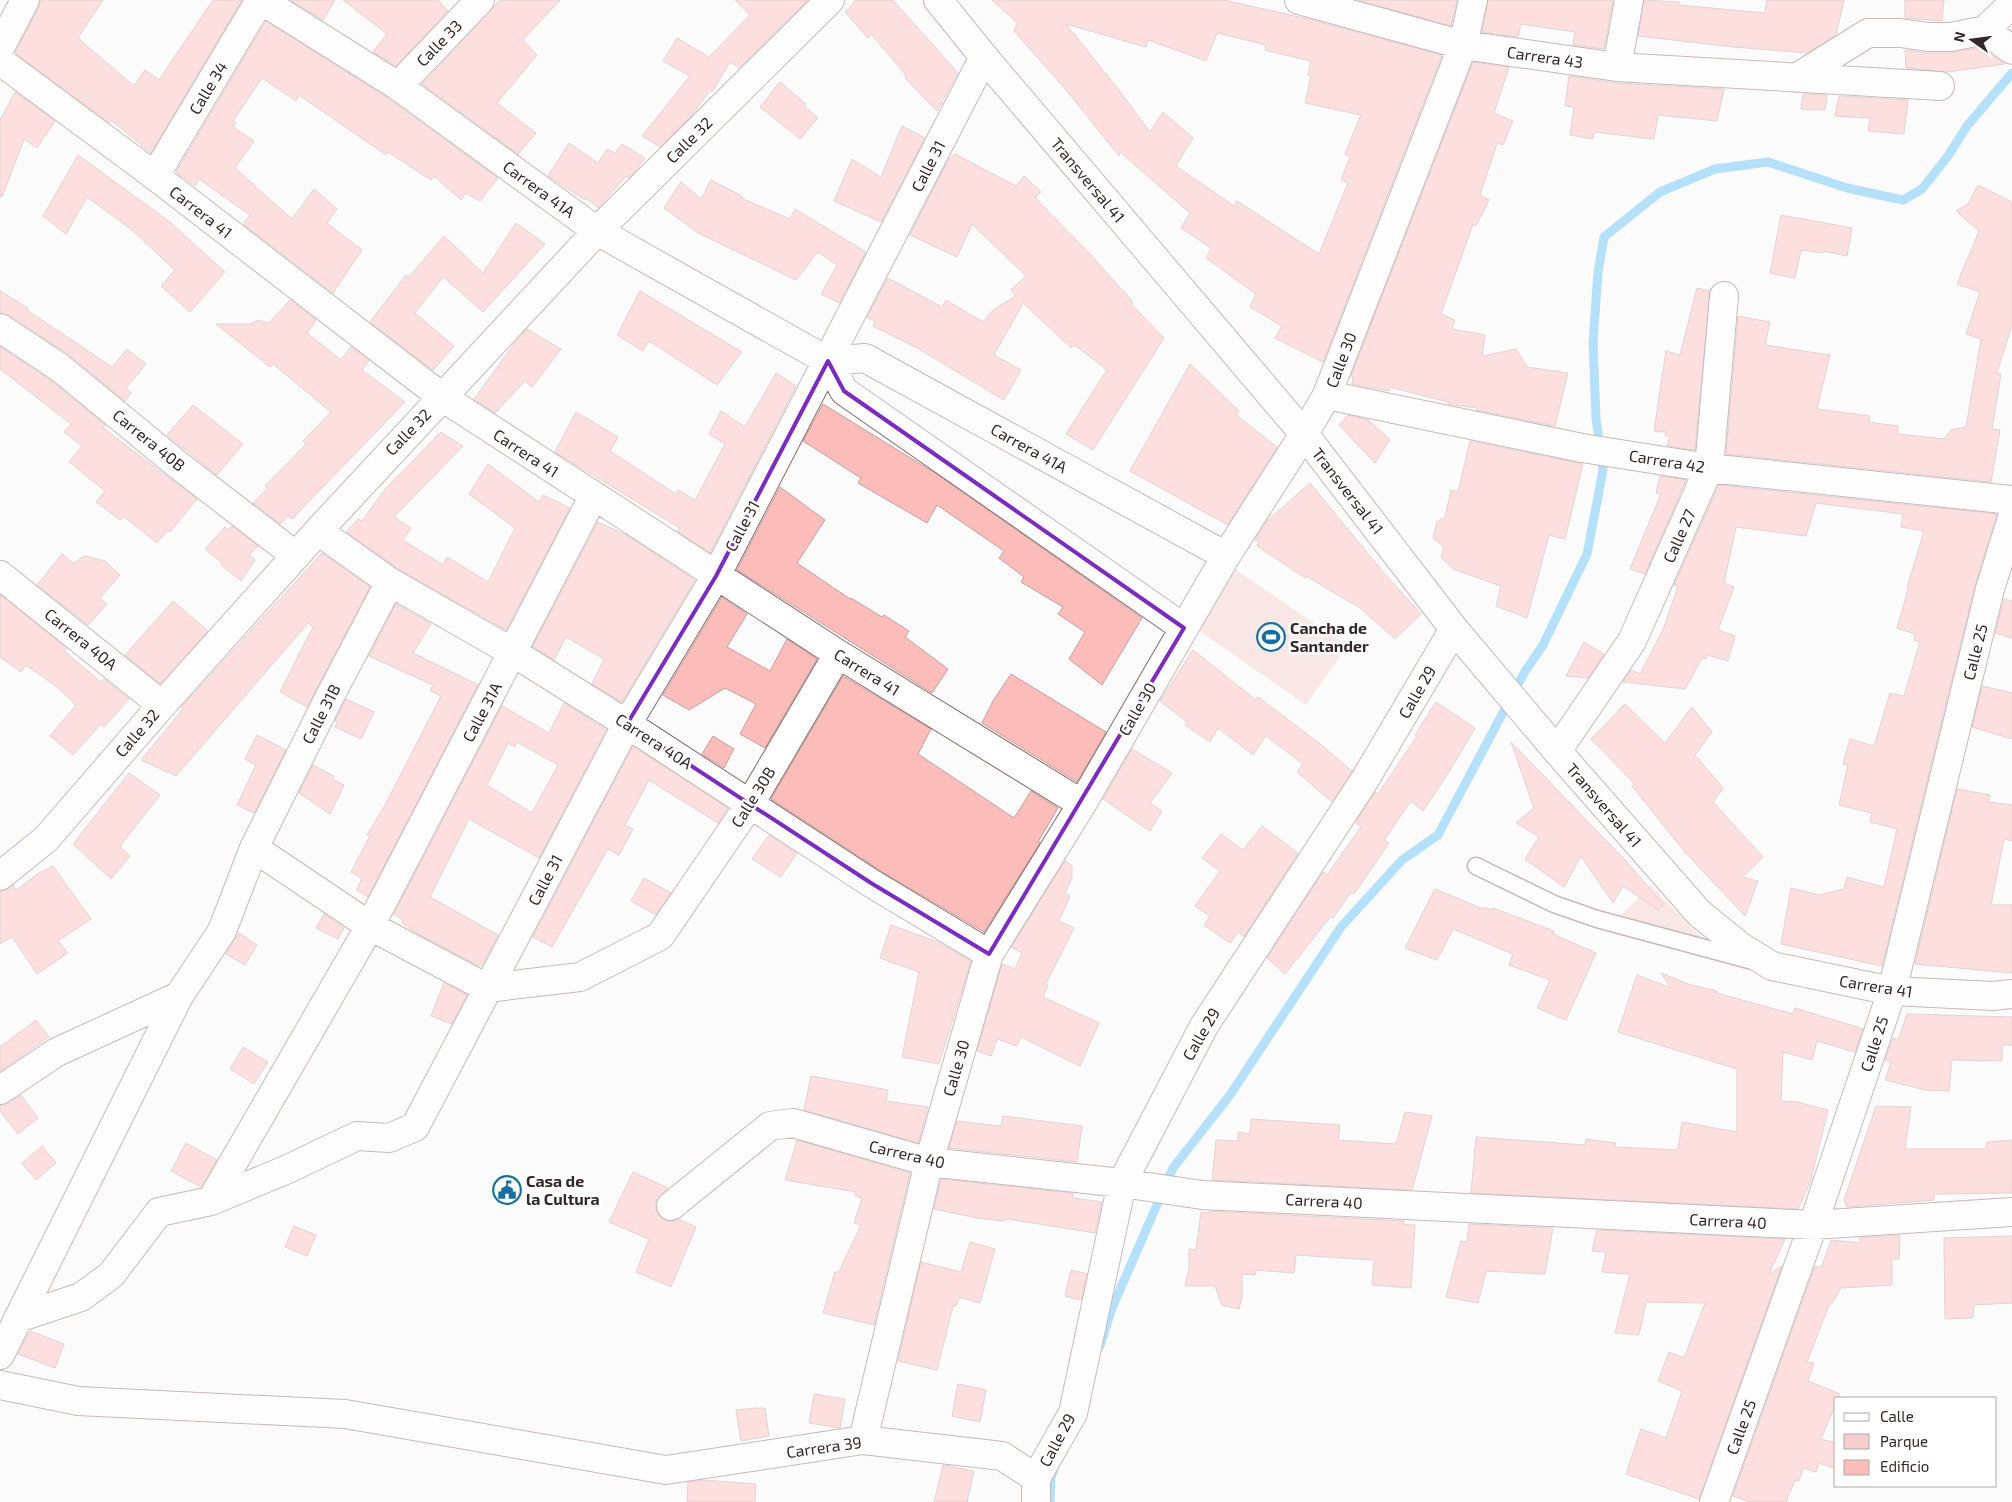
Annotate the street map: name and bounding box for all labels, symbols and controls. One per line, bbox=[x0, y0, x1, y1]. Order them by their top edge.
street label: Calle 33 bbox=[412, 15, 465, 70]
north arrow bbox=[1947, 15, 1997, 65]
text: N bbox=[1949, 30, 1968, 44]
street label: Carrera 43 bbox=[1506, 42, 1584, 71]
street label: Calle 34 bbox=[184, 58, 231, 118]
street label: Calle 32 bbox=[662, 113, 716, 167]
street label: Transversal 41 bbox=[1047, 133, 1129, 226]
street label: Calle 31 bbox=[907, 137, 948, 195]
street label: Carrera 41A bbox=[500, 156, 579, 221]
street label: Carrera 41 bbox=[166, 181, 236, 242]
street label: Calle 30 bbox=[1321, 329, 1360, 390]
street label: Calle 32 bbox=[381, 404, 434, 459]
street label: Carrera 40B bbox=[109, 405, 189, 474]
street label: Carrera 41A bbox=[988, 419, 1071, 476]
street label: Carrera 41 bbox=[490, 424, 563, 481]
street label: Transversal 41 bbox=[1309, 444, 1388, 538]
street label: Carrera 42 bbox=[1628, 445, 1706, 476]
street label: Calle 31 bbox=[720, 497, 763, 554]
street label: Calle 27 bbox=[1658, 506, 1699, 566]
street label: Carrera 40A bbox=[41, 604, 121, 673]
place label: Cancha de Santander bbox=[1290, 618, 1369, 655]
sports icon: Cancha de Santander bbox=[1256, 622, 1286, 652]
street label: Calle 25 bbox=[1958, 622, 1991, 682]
street label: Carrera 41 bbox=[831, 644, 904, 699]
street label: Calle 29 bbox=[1394, 662, 1439, 721]
street label: Calle 31A bbox=[458, 679, 505, 745]
street label: Calle 30 bbox=[1114, 679, 1159, 739]
street label: Calle 31B bbox=[297, 681, 344, 747]
street label: Calle 32 bbox=[111, 705, 163, 761]
street label: Carrera 40A bbox=[612, 709, 696, 772]
street label: Transversal 41 bbox=[1563, 759, 1646, 850]
street label: Calle 30B bbox=[726, 763, 779, 831]
street label: Calle 31 bbox=[523, 851, 566, 908]
street label: Carrera 41 bbox=[1838, 970, 1914, 1001]
street label: Calle 29 bbox=[1178, 1004, 1223, 1063]
street label: Calle 25 bbox=[1856, 1014, 1891, 1074]
street label: Calle 30 bbox=[938, 1037, 973, 1098]
street label: Carrera 40 bbox=[867, 1136, 947, 1171]
place label: Casa de la Cultura bbox=[526, 1171, 600, 1208]
public building icon: Casa de la Cultura bbox=[492, 1175, 522, 1205]
street label: Carrera 40 bbox=[1285, 1189, 1363, 1212]
street label: Carrera 40 bbox=[1689, 1209, 1767, 1232]
street label: Calle 25 bbox=[1722, 1397, 1759, 1457]
legend bbox=[1834, 1397, 1997, 1487]
text: Calle bbox=[1880, 1407, 1914, 1425]
street label: Calle 29 bbox=[1035, 1410, 1078, 1470]
street label: Carrera 39 bbox=[785, 1432, 863, 1461]
text: Parque bbox=[1880, 1432, 1928, 1450]
text: Edificio bbox=[1880, 1457, 1929, 1475]

